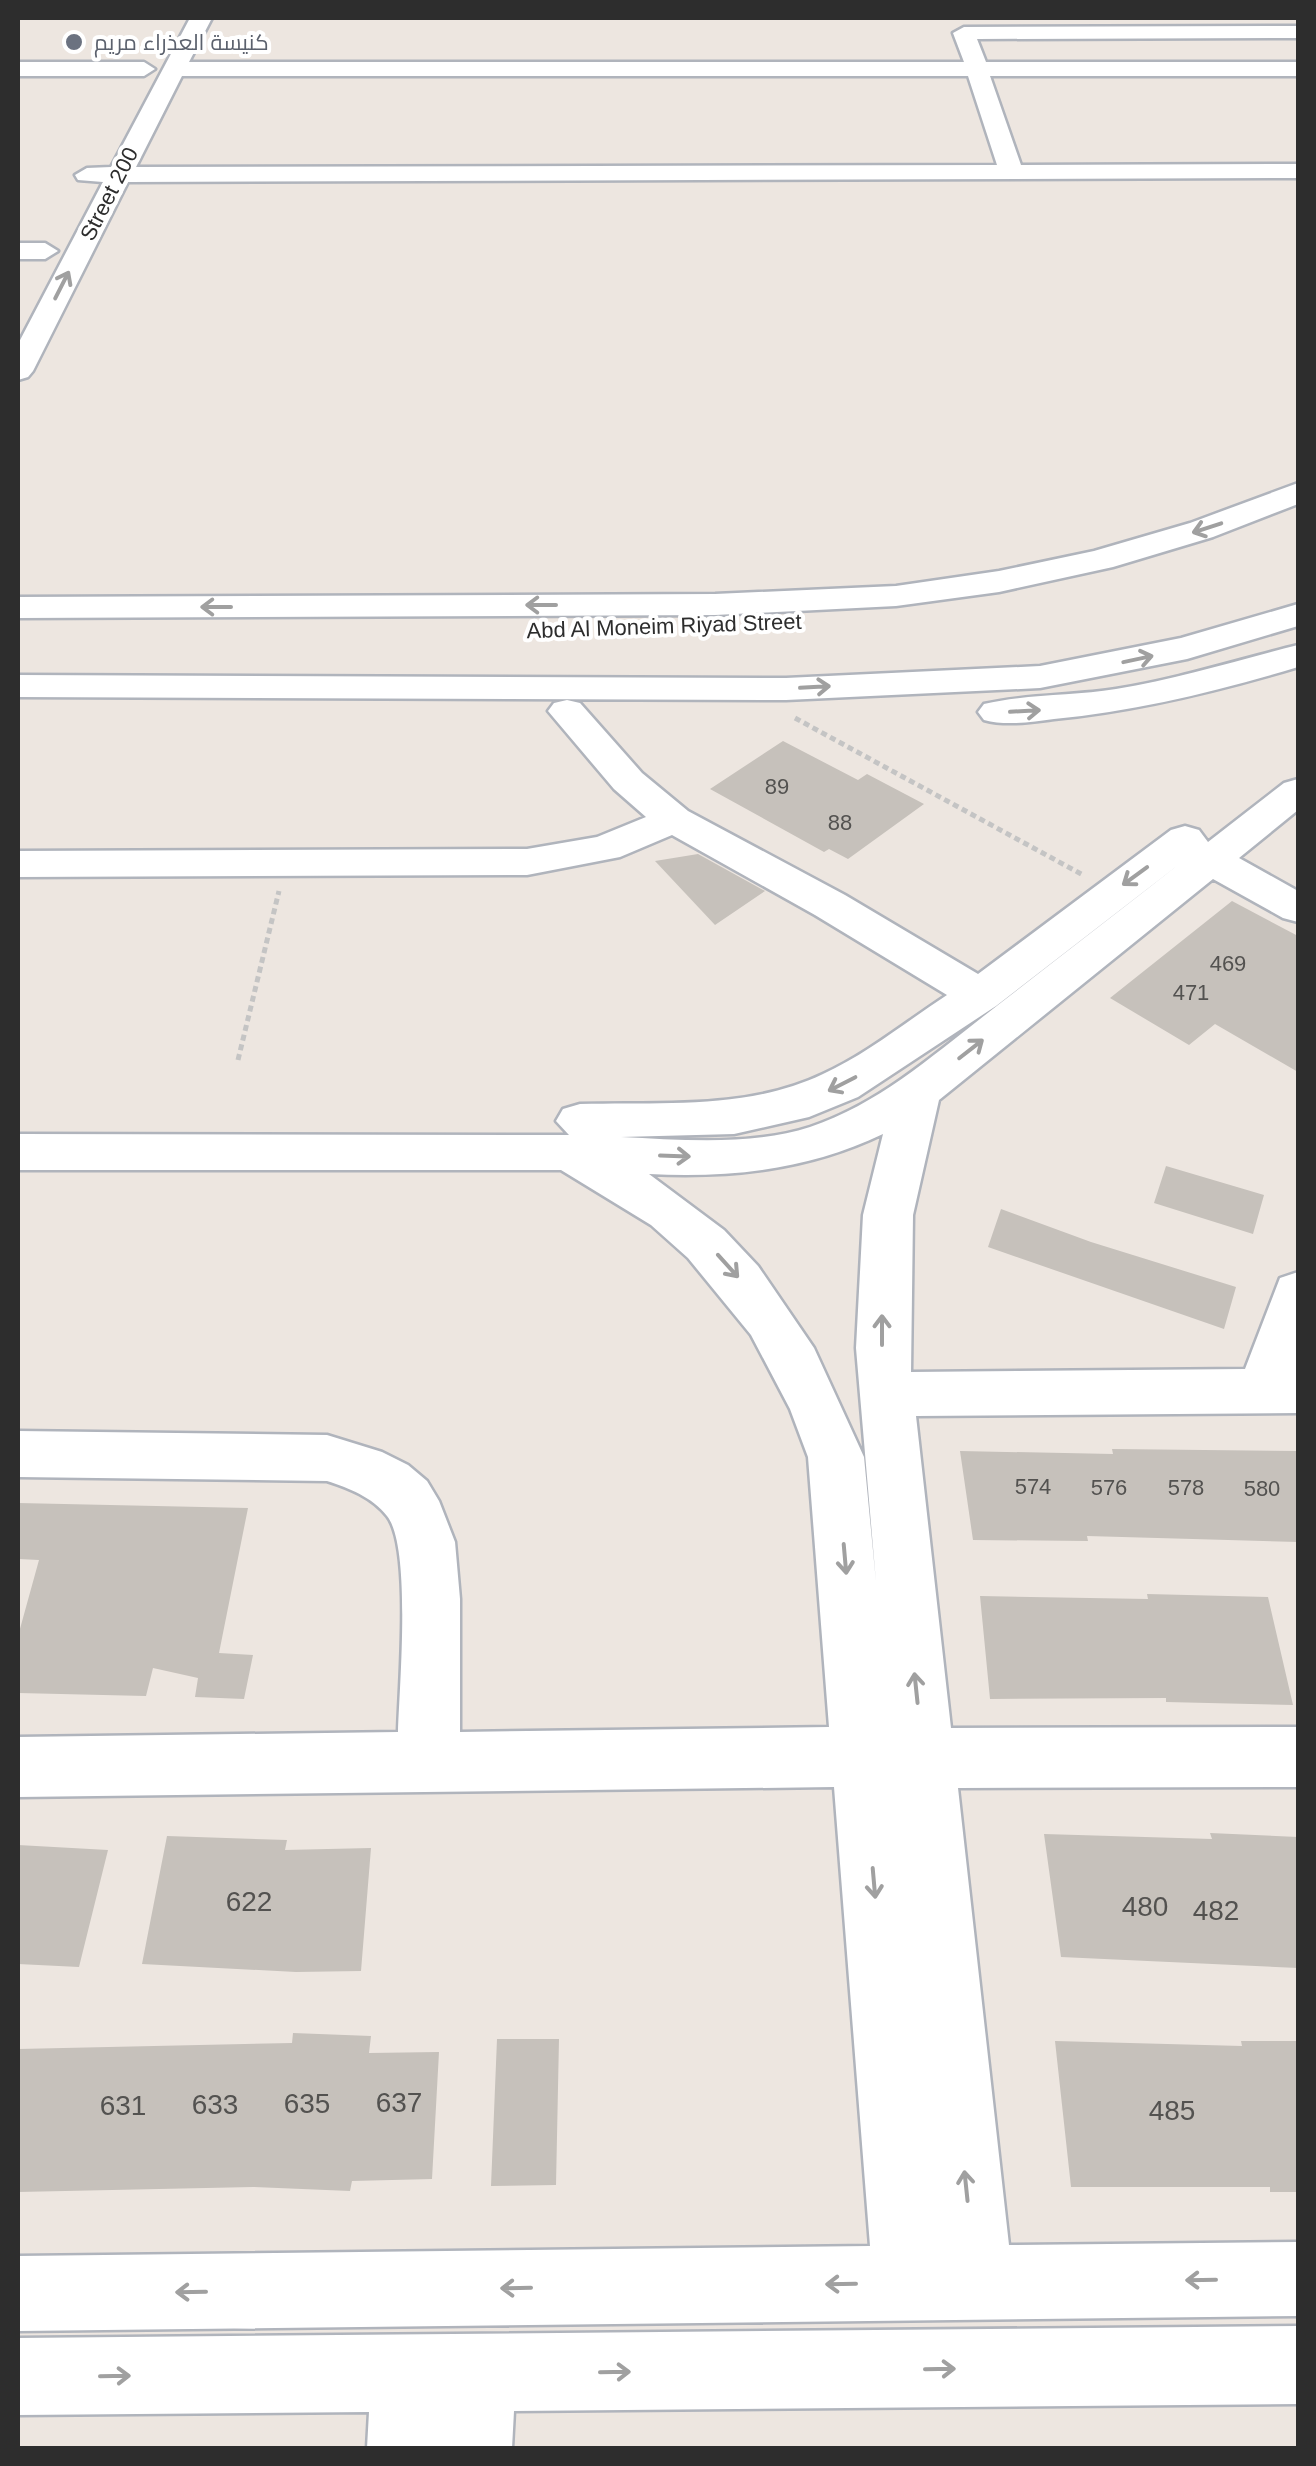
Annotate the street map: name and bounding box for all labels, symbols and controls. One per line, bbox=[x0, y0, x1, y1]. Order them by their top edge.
place label: كنيسة العذراء مريم bbox=[94, 30, 269, 58]
marker: كنيسة العذراء مريم bbox=[63, 31, 85, 53]
street label: Street 200 bbox=[75, 143, 143, 245]
one-way arrow bbox=[53, 270, 72, 300]
one-way arrow bbox=[1192, 520, 1224, 538]
one-way arrow bbox=[525, 595, 557, 614]
one-way arrow bbox=[200, 598, 232, 616]
street label: Abd Al Moneim Riyad Street bbox=[526, 609, 802, 643]
one-way arrow bbox=[1121, 649, 1153, 667]
one-way arrow bbox=[798, 677, 830, 696]
one-way arrow bbox=[1008, 701, 1040, 720]
house number: 89 bbox=[765, 774, 789, 799]
house number: 88 bbox=[828, 810, 852, 835]
one-way arrow bbox=[1122, 865, 1149, 886]
house number: 469 bbox=[1210, 951, 1246, 976]
house number: 471 bbox=[1173, 980, 1209, 1005]
one-way arrow bbox=[957, 1039, 984, 1060]
one-way arrow bbox=[828, 1075, 857, 1094]
one-way arrow bbox=[658, 1147, 690, 1166]
one-way arrow bbox=[715, 1252, 739, 1278]
one-way arrow bbox=[872, 1315, 892, 1348]
house number: 574 bbox=[1015, 1474, 1051, 1499]
house number: 576 bbox=[1091, 1475, 1127, 1500]
house number: 578 bbox=[1168, 1475, 1204, 1500]
house number: 580 bbox=[1244, 1476, 1280, 1501]
one-way arrow bbox=[836, 1543, 855, 1575]
one-way arrow bbox=[906, 1673, 925, 1705]
one-way arrow bbox=[864, 1867, 883, 1899]
house number: 622 bbox=[226, 1886, 272, 1917]
house number: 480 bbox=[1122, 1891, 1168, 1922]
house number: 482 bbox=[1193, 1895, 1239, 1926]
house number: 637 bbox=[376, 2087, 422, 2118]
house number: 635 bbox=[284, 2088, 330, 2119]
house number: 633 bbox=[192, 2089, 238, 2120]
house number: 631 bbox=[100, 2090, 146, 2121]
house number: 485 bbox=[1149, 2095, 1195, 2126]
one-way arrow bbox=[957, 2170, 976, 2202]
one-way arrow bbox=[1186, 2270, 1218, 2290]
one-way arrow bbox=[826, 2274, 858, 2294]
one-way arrow bbox=[501, 2278, 534, 2298]
one-way arrow bbox=[176, 2282, 208, 2301]
one-way arrow bbox=[923, 2359, 955, 2378]
one-way arrow bbox=[598, 2362, 630, 2381]
one-way arrow bbox=[98, 2366, 130, 2386]

